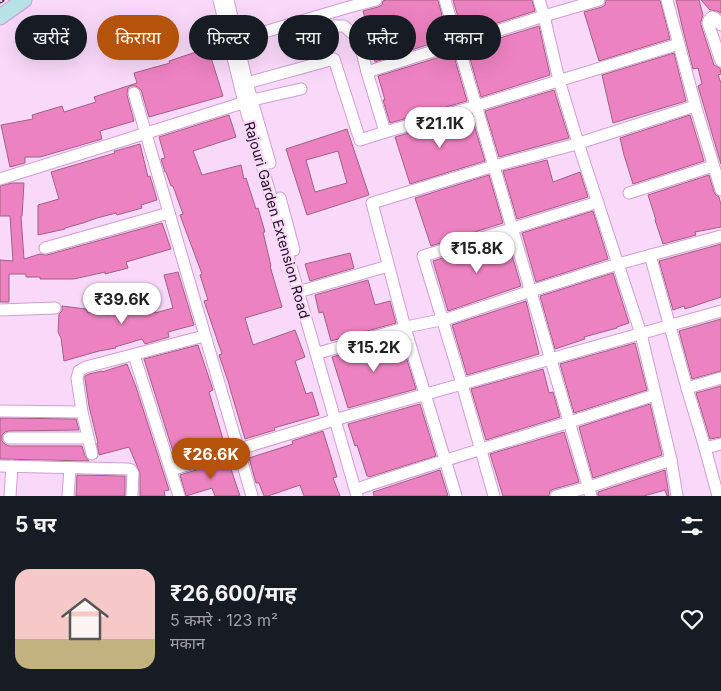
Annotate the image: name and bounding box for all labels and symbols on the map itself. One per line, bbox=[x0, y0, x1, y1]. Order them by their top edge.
pin: ₹21.1K bbox=[399, 106, 481, 149]
street label: Rajouri Garden Extension Road bbox=[241, 119, 314, 320]
pin: ₹15.8K bbox=[436, 232, 518, 274]
pin: ₹39.6K bbox=[81, 282, 163, 325]
pin: ₹15.2K bbox=[333, 330, 415, 373]
pin: ₹26.6K bbox=[170, 438, 252, 480]

